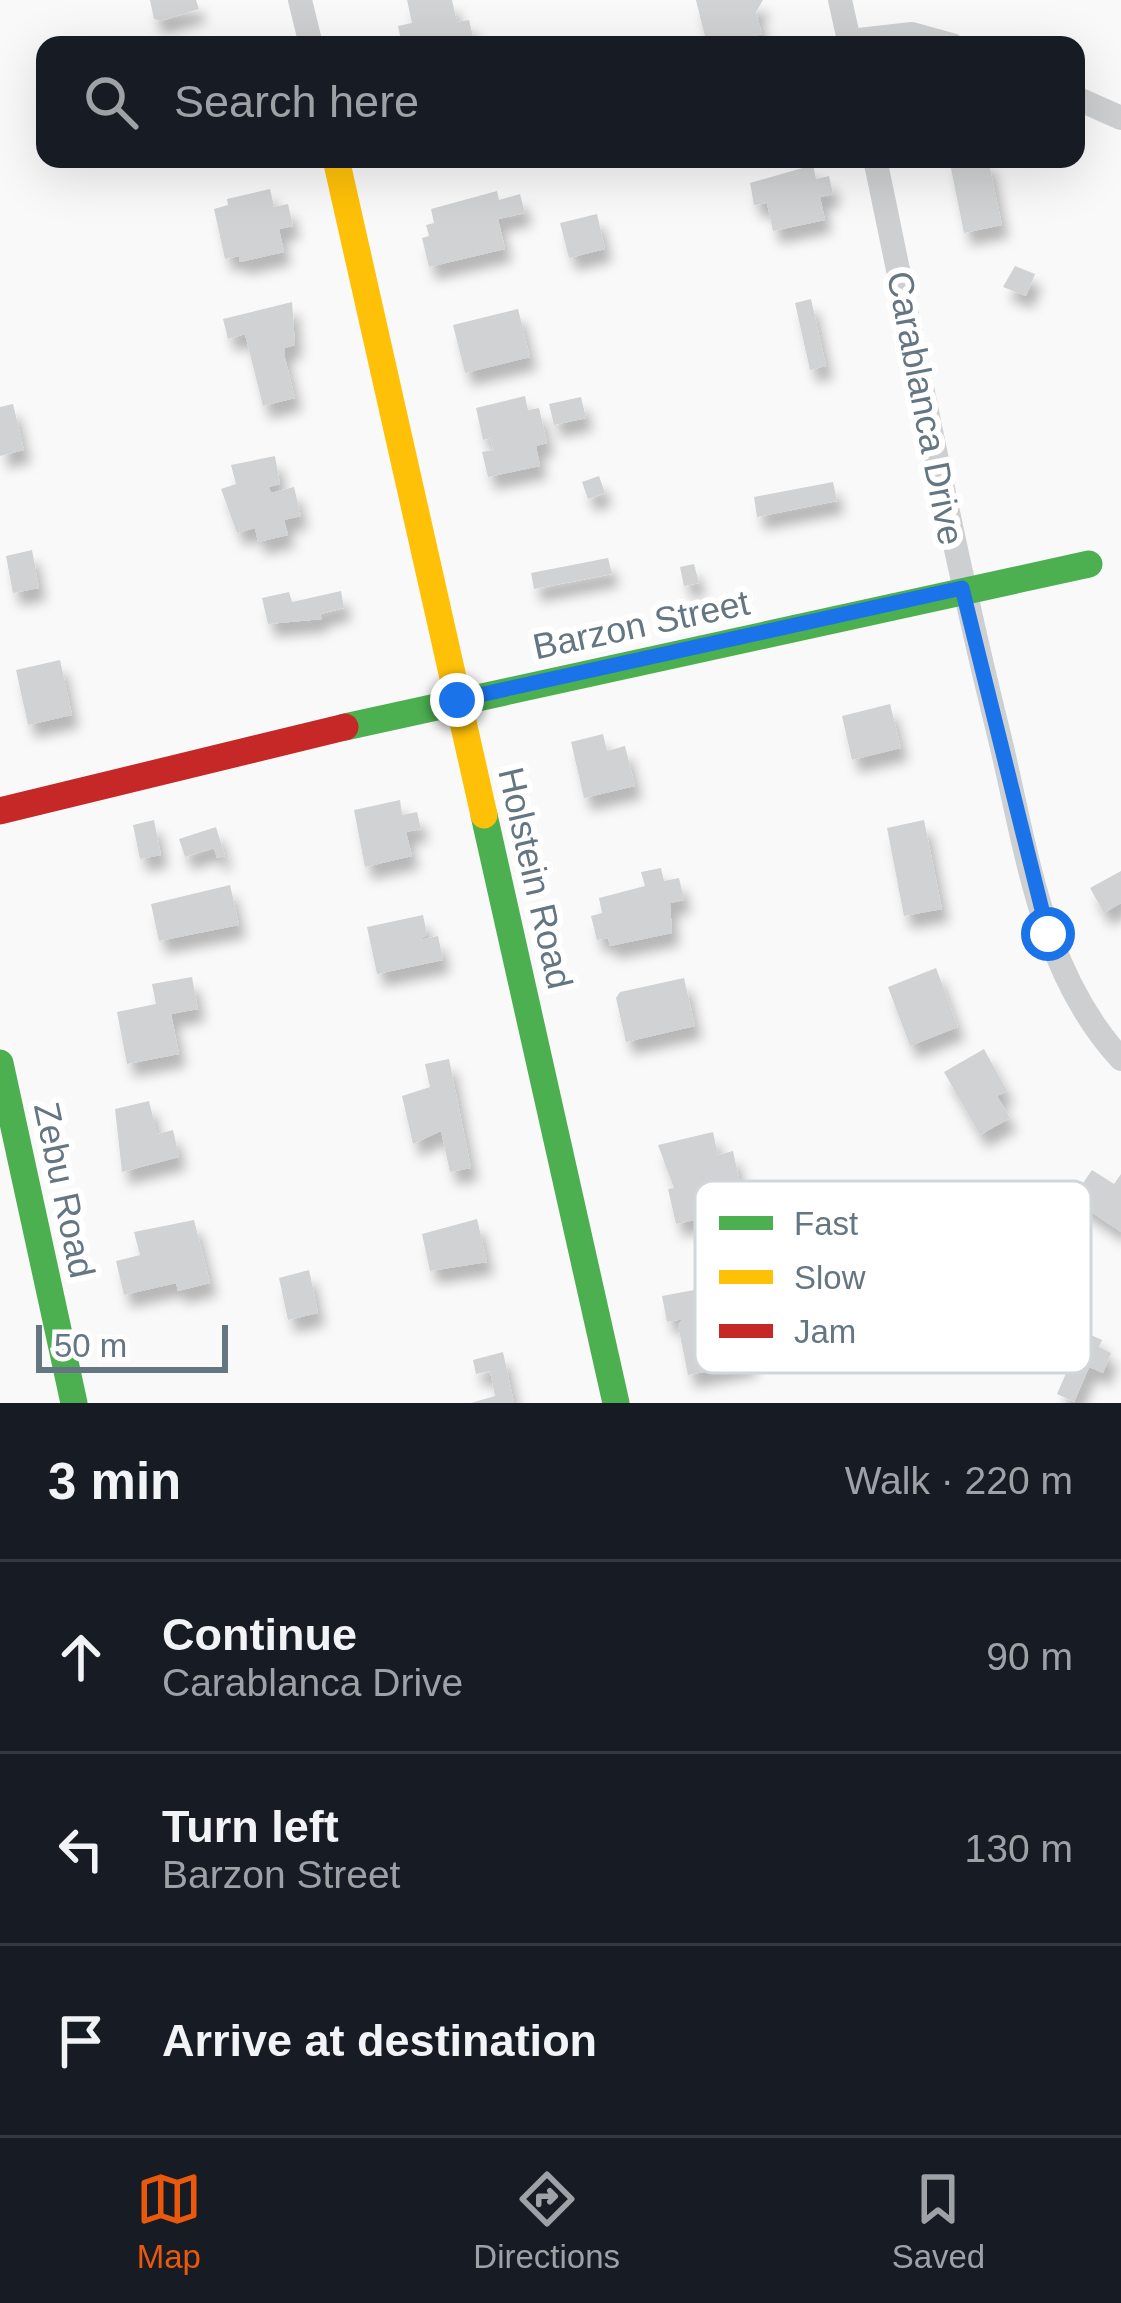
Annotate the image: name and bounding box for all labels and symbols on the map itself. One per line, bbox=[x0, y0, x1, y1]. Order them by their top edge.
street label: Carablanca Drive bbox=[879, 268, 972, 549]
street label: Barzon Street bbox=[529, 582, 753, 667]
route end bbox=[430, 673, 484, 727]
street label: Holstein Road bbox=[490, 763, 581, 993]
route start bbox=[1021, 907, 1075, 961]
street label: Zebu Road bbox=[26, 1099, 103, 1281]
legend bbox=[695, 1181, 1091, 1373]
text: Fast bbox=[794, 1205, 858, 1242]
text: Slow bbox=[794, 1259, 866, 1296]
text: Jam bbox=[794, 1313, 856, 1350]
scale bar bbox=[36, 1319, 228, 1372]

